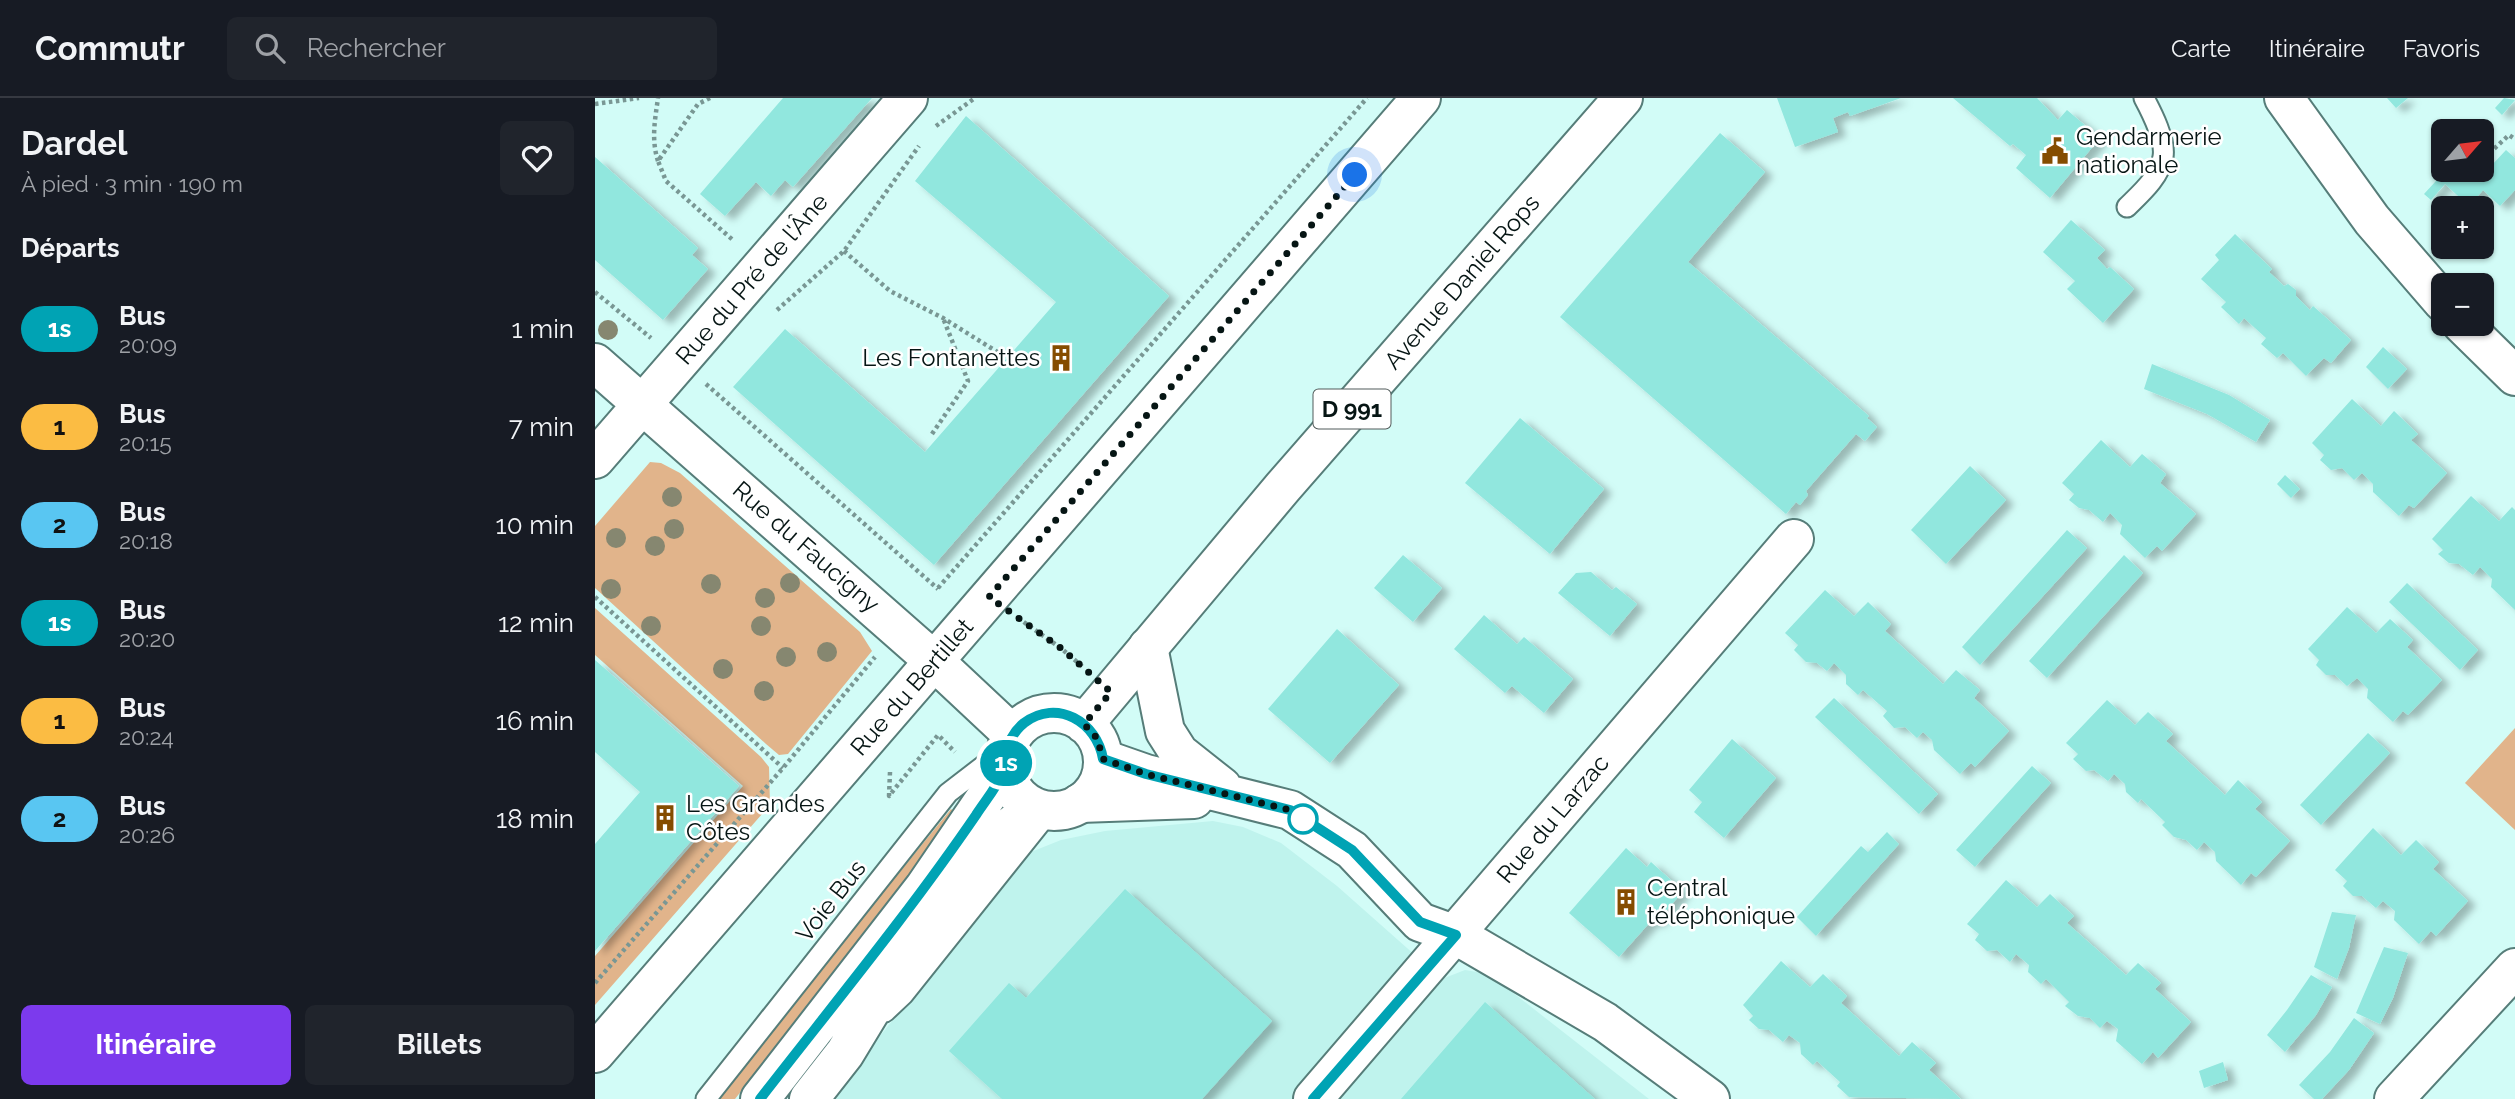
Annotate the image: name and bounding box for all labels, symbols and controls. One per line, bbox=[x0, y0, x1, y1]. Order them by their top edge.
search box bbox=[227, 17, 717, 80]
text: Commutr bbox=[35, 29, 185, 68]
icon: search bbox=[251, 29, 289, 67]
text: Rechercher bbox=[307, 33, 446, 63]
text: Carte bbox=[2171, 34, 2231, 63]
text: Itinéraire bbox=[2269, 34, 2365, 63]
text: Favoris bbox=[2403, 34, 2480, 63]
north arrow bbox=[2431, 119, 2494, 182]
map controls bbox=[2431, 119, 2494, 336]
button: heart bbox=[500, 121, 574, 195]
place label: Gendarmerie nationale bbox=[2076, 122, 2222, 179]
text: Dardel bbox=[21, 124, 127, 163]
public building icon: Gendarmerie nationale bbox=[2040, 136, 2070, 166]
your location bbox=[1337, 157, 1372, 192]
text: À pied · 3 min · 190 m bbox=[21, 170, 243, 197]
street label: Rue du Pré de l'Âne bbox=[669, 187, 834, 370]
street label: Avenue Daniel Rops bbox=[1378, 189, 1545, 375]
button: + bbox=[2431, 196, 2494, 259]
text: Départs bbox=[21, 233, 120, 263]
button: − bbox=[2431, 273, 2494, 336]
text: Bus bbox=[119, 301, 166, 331]
text: 1s bbox=[48, 314, 71, 343]
text: 1 min bbox=[512, 314, 574, 344]
text: 20:09 bbox=[119, 331, 177, 358]
place label: Les Fontanettes bbox=[862, 343, 1040, 372]
building icon: Les Fontanettes bbox=[1046, 343, 1076, 373]
road number: D 991 bbox=[1313, 390, 1391, 428]
text: Bus bbox=[119, 399, 166, 429]
text: 1 bbox=[54, 412, 65, 441]
text: 7 min bbox=[509, 412, 574, 442]
text: 20:15 bbox=[119, 429, 172, 456]
street label: Rue du Faucigny bbox=[727, 475, 886, 618]
text: Bus bbox=[119, 497, 166, 527]
text: 2 bbox=[53, 510, 66, 539]
text: 10 min bbox=[496, 510, 574, 540]
text: 20:18 bbox=[119, 527, 173, 554]
text: Bus bbox=[119, 595, 166, 625]
text: 1s bbox=[48, 608, 71, 637]
text: 12 min bbox=[498, 608, 574, 638]
street label: Rue du Bertillet bbox=[844, 612, 979, 761]
text: 20:20 bbox=[119, 625, 175, 652]
text: Bus bbox=[119, 693, 166, 723]
text: 1 bbox=[54, 706, 65, 735]
text: 16 min bbox=[496, 706, 574, 736]
text: 20:24 bbox=[119, 723, 174, 750]
line badge: 1s bbox=[975, 740, 1038, 786]
text: 1s bbox=[994, 748, 1018, 777]
street label: Rue du Larzac bbox=[1490, 749, 1615, 889]
place label: Les Grandes Côtes bbox=[686, 789, 825, 846]
text: Bus bbox=[119, 791, 166, 821]
building icon: Les Grandes Côtes bbox=[650, 803, 680, 833]
text: 2 bbox=[53, 804, 66, 833]
text: 18 min bbox=[496, 804, 574, 834]
unlabelled marker bbox=[1288, 804, 1318, 834]
text: 20:26 bbox=[119, 821, 175, 848]
street label: Voie Bus bbox=[790, 854, 872, 948]
place label: Central téléphonique bbox=[1647, 873, 1795, 930]
building icon: Central téléphonique bbox=[1611, 887, 1641, 917]
button: Itinéraire bbox=[21, 1005, 291, 1085]
button: Billets bbox=[305, 1005, 574, 1085]

